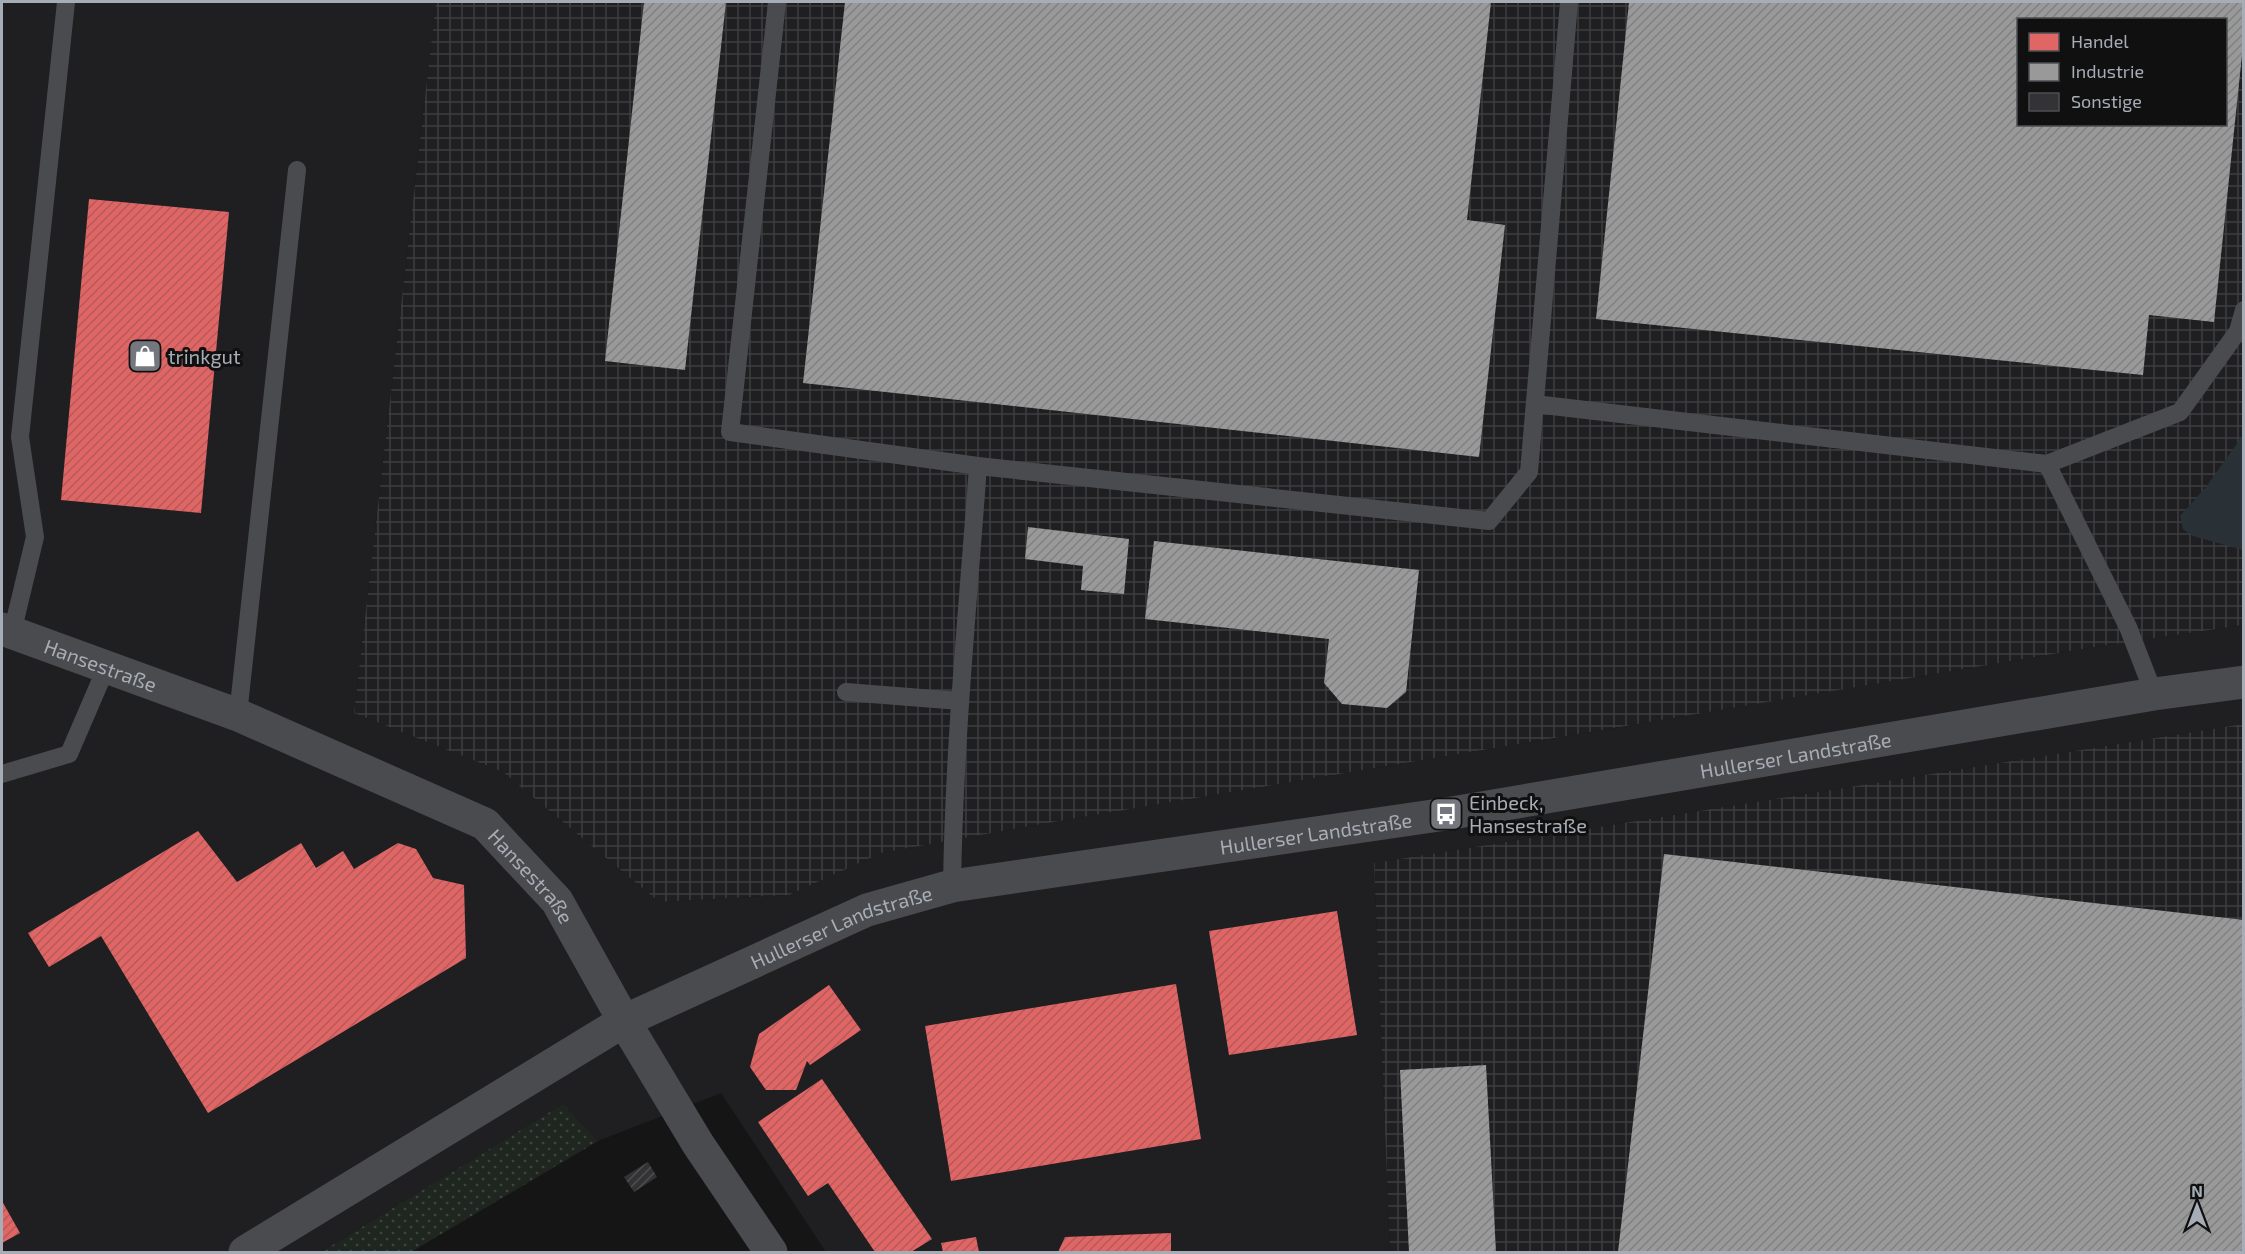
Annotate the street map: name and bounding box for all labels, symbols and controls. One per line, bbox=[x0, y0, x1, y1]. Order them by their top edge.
legend bbox=[2017, 18, 2227, 126]
text: Handel bbox=[2071, 30, 2129, 52]
text: Industrie bbox=[2071, 60, 2144, 82]
text: Sonstige bbox=[2071, 90, 2142, 112]
shop icon: trinkgut bbox=[127, 338, 163, 374]
place label: trinkgut bbox=[168, 344, 241, 368]
street label: Hansestraße bbox=[41, 633, 160, 696]
street label: Hullerser Landstraße bbox=[1698, 727, 1893, 783]
place label: Einbeck, Hansestraße bbox=[1469, 790, 1587, 837]
bus stop icon: Einbeck, Hansestraße bbox=[1428, 796, 1464, 832]
street label: Hullerser Landstraße bbox=[1218, 807, 1413, 859]
street label: Hansestraße bbox=[484, 824, 579, 927]
street label: Hullerser Landstraße bbox=[747, 880, 935, 974]
north arrow bbox=[2167, 1176, 2227, 1236]
text: N bbox=[2191, 1181, 2203, 1200]

